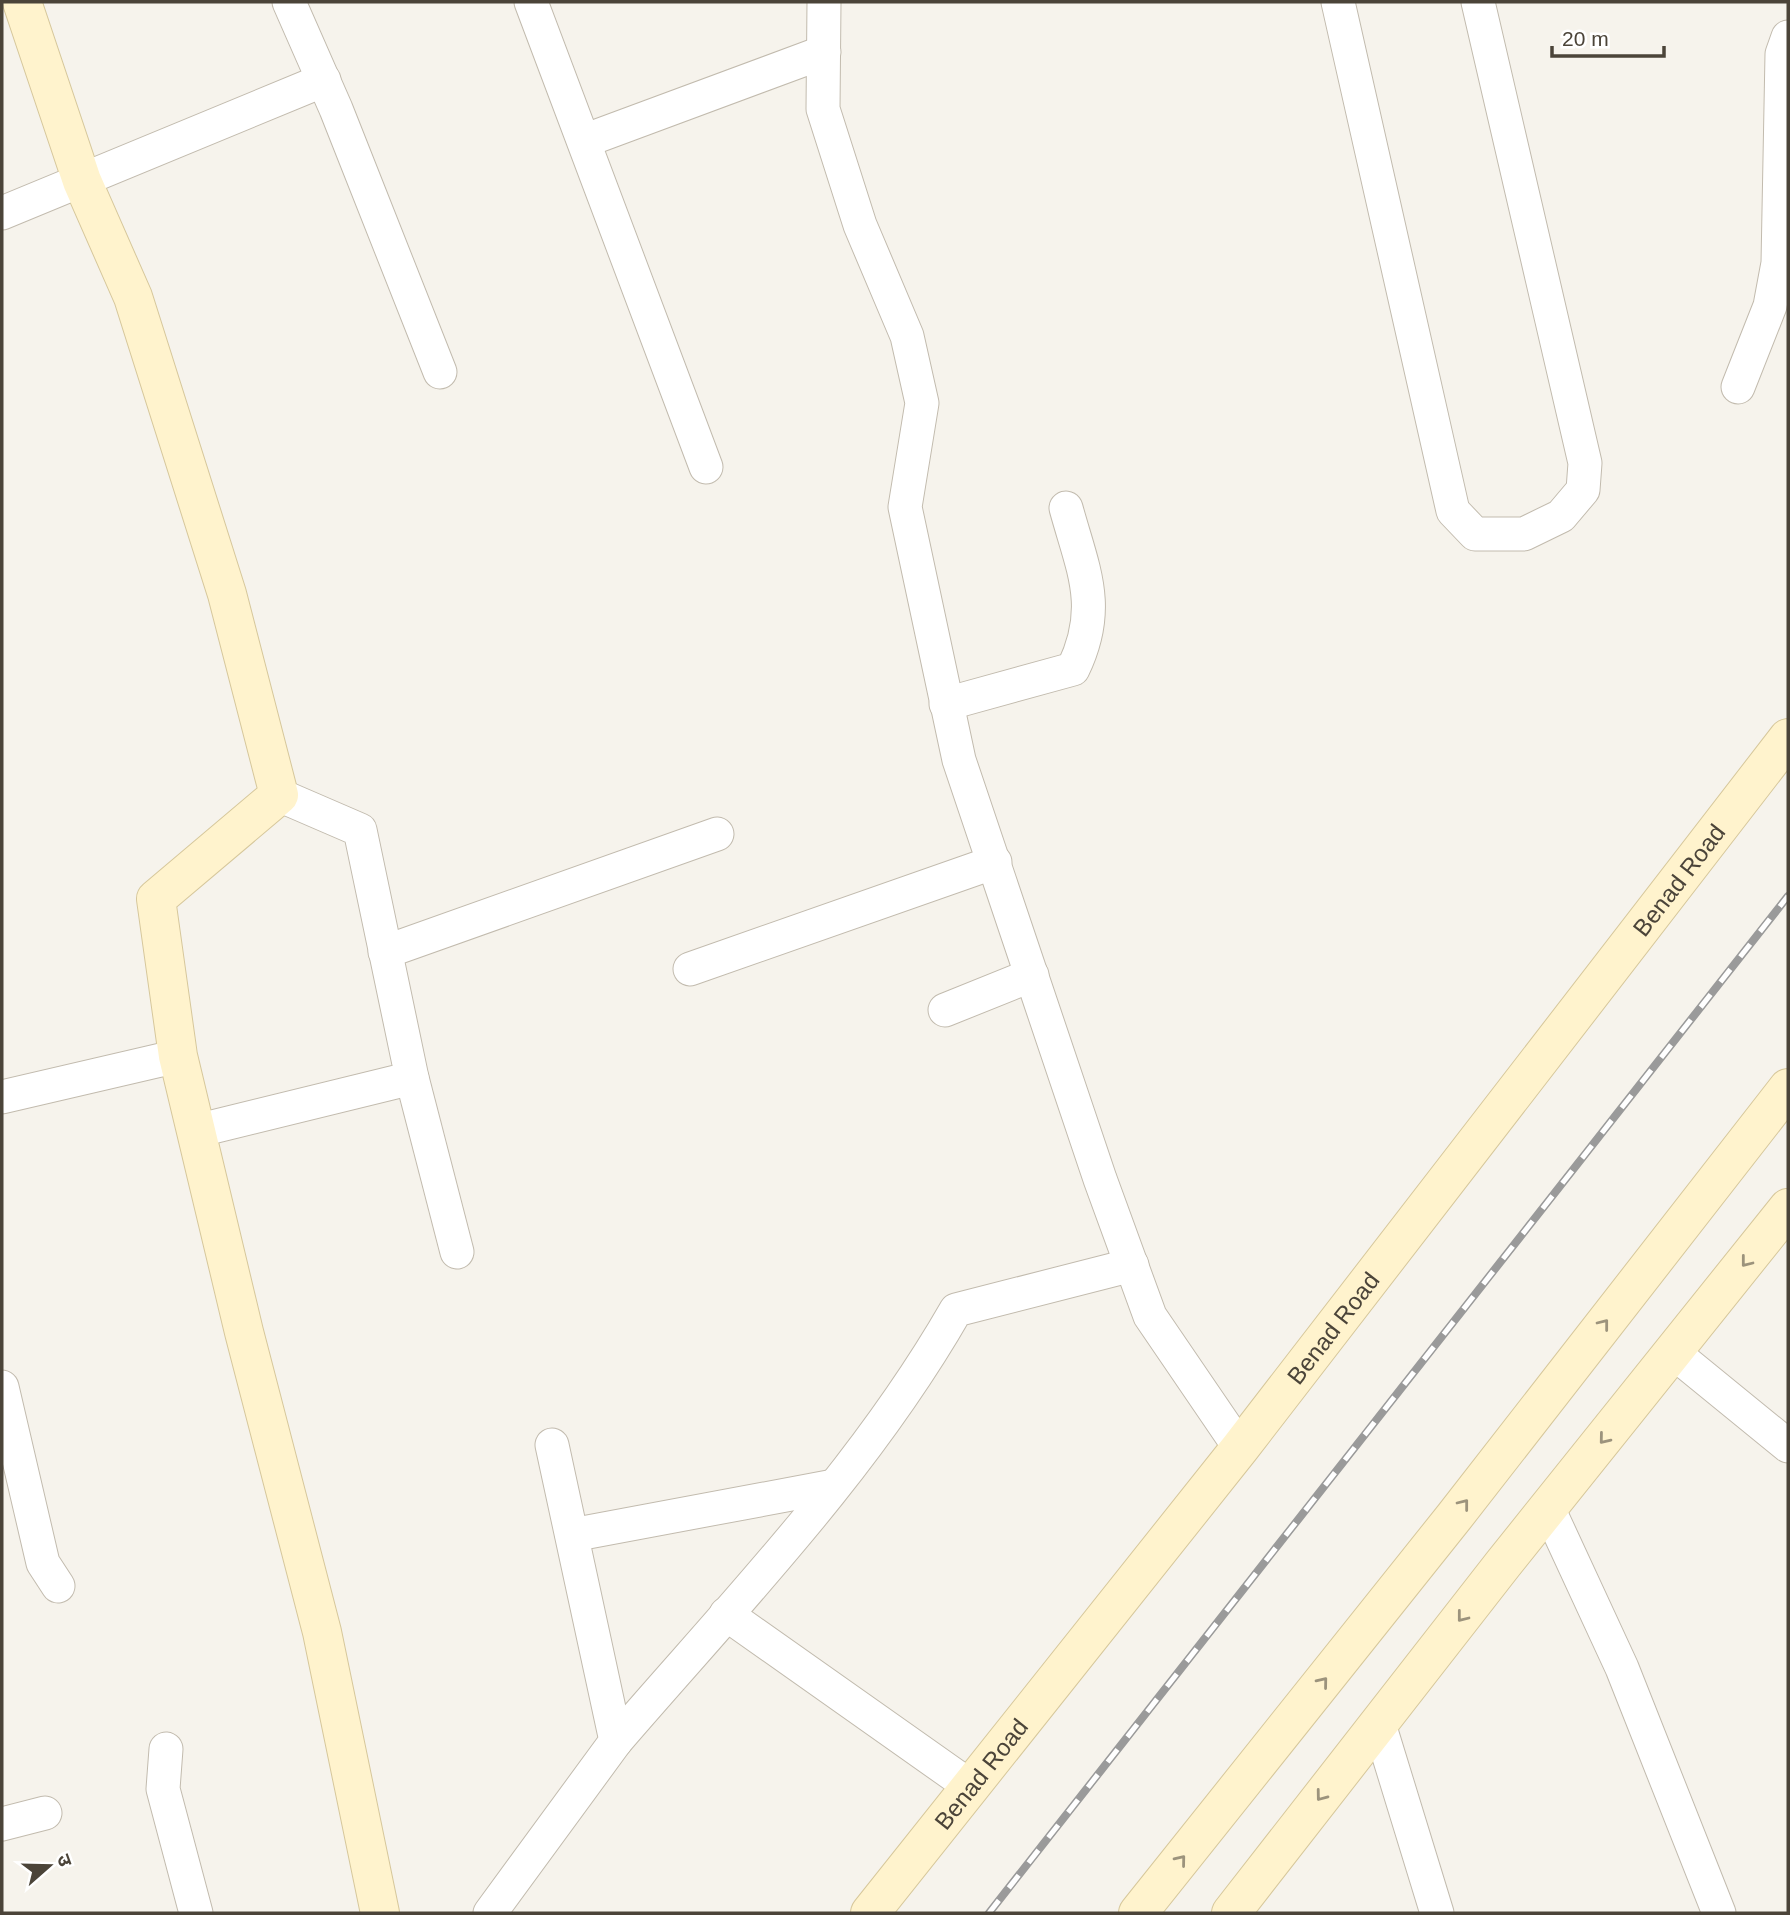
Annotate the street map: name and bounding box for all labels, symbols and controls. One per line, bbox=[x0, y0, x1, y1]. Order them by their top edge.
scale bar bbox=[1552, 14, 1664, 58]
text: 20 m bbox=[1562, 27, 1609, 50]
street label: Benad Road bbox=[1627, 819, 1730, 941]
one-way arrow bbox=[1741, 1254, 1754, 1266]
street label: Benad Road bbox=[1281, 1267, 1384, 1389]
one-way arrow bbox=[1596, 1320, 1608, 1333]
one-way arrow bbox=[1599, 1432, 1612, 1444]
one-way arrow bbox=[1456, 1499, 1469, 1512]
one-way arrow bbox=[1457, 1609, 1470, 1622]
one-way arrow bbox=[1314, 1677, 1327, 1690]
street label: Benad Road bbox=[929, 1713, 1033, 1834]
one-way arrow bbox=[1317, 1788, 1330, 1801]
north arrow bbox=[14, 1831, 84, 1901]
text: उ bbox=[53, 1852, 77, 1870]
one-way arrow bbox=[1173, 1855, 1185, 1868]

